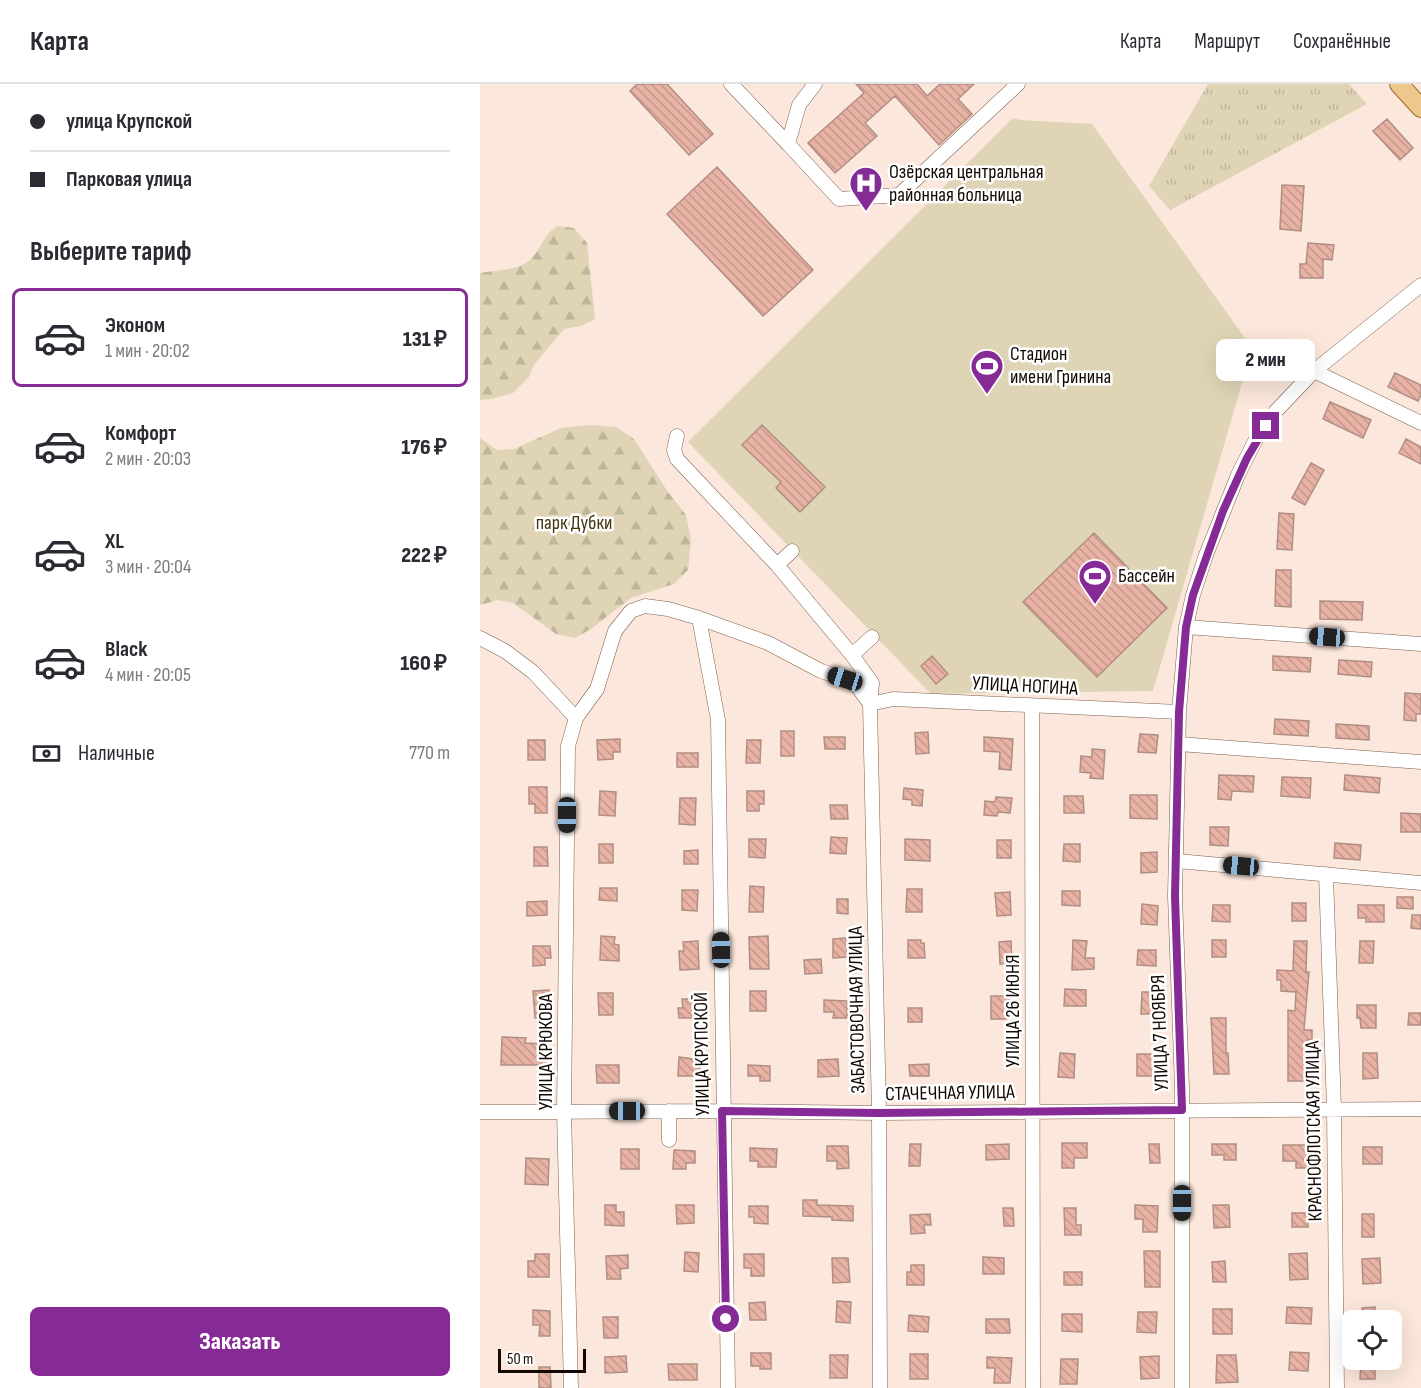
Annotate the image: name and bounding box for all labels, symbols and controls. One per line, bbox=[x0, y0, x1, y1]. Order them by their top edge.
text: Карта bbox=[30, 25, 89, 58]
text: Карта bbox=[1120, 29, 1161, 54]
text: Маршрут bbox=[1194, 29, 1260, 54]
text: Сохранённые bbox=[1293, 29, 1391, 54]
text: улица Крупской bbox=[66, 108, 192, 135]
place label: Озёрская центральная районная больница bbox=[889, 160, 1044, 207]
hospital icon: Озёрская центральная районная больница bbox=[848, 165, 884, 212]
text: Парковая улица bbox=[66, 166, 192, 193]
text: Выберите тариф bbox=[30, 236, 192, 268]
icon: car bbox=[33, 311, 87, 365]
text: Эконом bbox=[105, 312, 165, 339]
text: 131 ₽ bbox=[403, 326, 447, 353]
text: 1 мин · 20:02 bbox=[105, 339, 190, 363]
callout: 2 мин bbox=[1216, 339, 1316, 381]
place label: Стадион имени Гринина bbox=[1010, 342, 1111, 389]
sports icon: Стадион имени Гринина bbox=[969, 348, 1005, 395]
text: 2 мин bbox=[1245, 348, 1286, 372]
route end bbox=[1252, 412, 1279, 439]
icon: car bbox=[33, 419, 87, 473]
text: Комфорт bbox=[105, 420, 176, 447]
text: 176 ₽ bbox=[401, 434, 447, 461]
text: 2 мин · 20:03 bbox=[105, 447, 191, 471]
park label: парк Дубки bbox=[536, 511, 612, 535]
icon: car bbox=[33, 527, 87, 581]
text: XL bbox=[105, 528, 124, 555]
text: 222 ₽ bbox=[401, 542, 447, 569]
text: 3 мин · 20:04 bbox=[105, 555, 191, 579]
sports icon: Бассейн bbox=[1077, 558, 1113, 605]
place label: Бассейн bbox=[1118, 564, 1175, 588]
car bbox=[1308, 627, 1346, 647]
icon: car bbox=[33, 635, 87, 689]
text: Black bbox=[105, 636, 147, 663]
text: 160 ₽ bbox=[400, 650, 447, 677]
text: 4 мин · 20:05 bbox=[105, 663, 191, 687]
car bbox=[825, 665, 865, 693]
street label: УЛИЦА НОГИНА bbox=[971, 671, 1079, 701]
icon: cash bbox=[30, 737, 63, 770]
text: Наличные bbox=[78, 740, 155, 767]
text: 770 m bbox=[409, 741, 450, 765]
car bbox=[558, 797, 576, 833]
car bbox=[1222, 855, 1260, 877]
street label: ЗАБАСТОВОЧНАЯ УЛИЦА bbox=[844, 926, 870, 1094]
car bbox=[712, 932, 730, 968]
street label: УЛИЦА 26 ИЮНЯ bbox=[1001, 955, 1025, 1067]
street label: УЛИЦА 7 НОЯБРЯ bbox=[1146, 974, 1174, 1092]
street label: УЛИЦА КРУПСКОЙ bbox=[689, 992, 715, 1116]
street label: УЛИЦА КРЮКОВА bbox=[534, 993, 558, 1110]
street label: КРАСНОФЛОТСКАЯ УЛИЦА bbox=[1300, 1040, 1328, 1222]
street label: СТАЧЕЧНАЯ УЛИЦА bbox=[885, 1080, 1015, 1106]
car bbox=[609, 1102, 645, 1120]
car bbox=[1173, 1185, 1191, 1221]
route start bbox=[712, 1305, 739, 1332]
button: Заказать bbox=[30, 1307, 450, 1376]
map controls bbox=[1342, 1310, 1402, 1370]
button: locate bbox=[1342, 1310, 1402, 1370]
scale bar bbox=[498, 1346, 586, 1374]
text: 50 m bbox=[507, 1350, 533, 1369]

